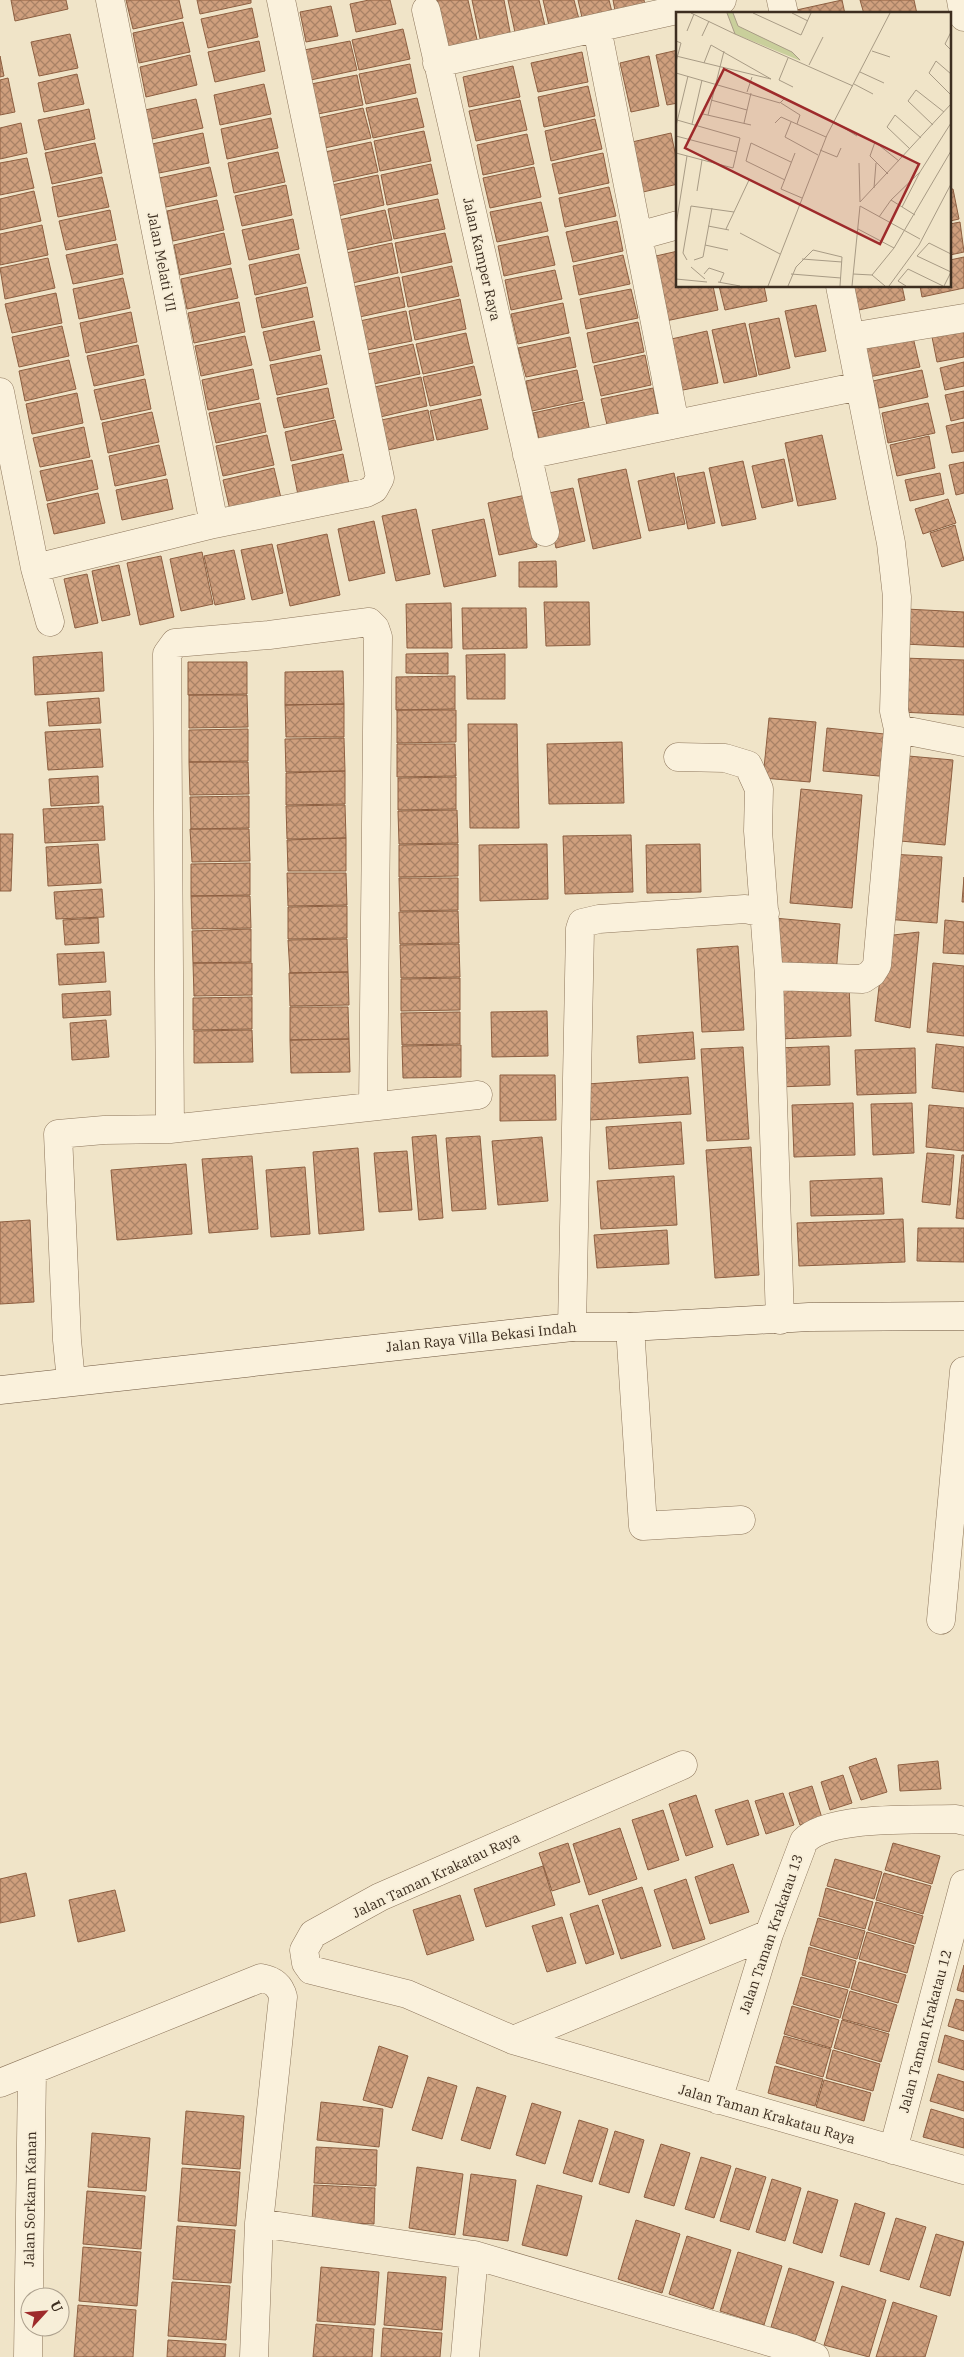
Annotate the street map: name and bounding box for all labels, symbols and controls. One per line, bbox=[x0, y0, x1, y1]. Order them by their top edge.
inset map bbox=[676, 12, 952, 288]
street label: Jalan Kamper Raya bbox=[459, 195, 505, 323]
street label: Jalan Melati VII bbox=[144, 211, 181, 313]
street label: Jalan Raya Villa Bekasi Indah bbox=[385, 1318, 578, 1356]
street label: Jalan Taman Krakatau Raya bbox=[349, 1828, 523, 1922]
street label: Jalan Taman Krakatau 13 bbox=[735, 1852, 807, 2016]
street label: Jalan Taman Krakatau 12 bbox=[895, 1948, 955, 2114]
street label: Jalan Taman Krakatau Raya bbox=[677, 2080, 858, 2148]
street label: Jalan Sorkam Kanan bbox=[20, 2131, 40, 2267]
north arrow bbox=[20, 2287, 70, 2337]
text: U bbox=[46, 2298, 67, 2315]

